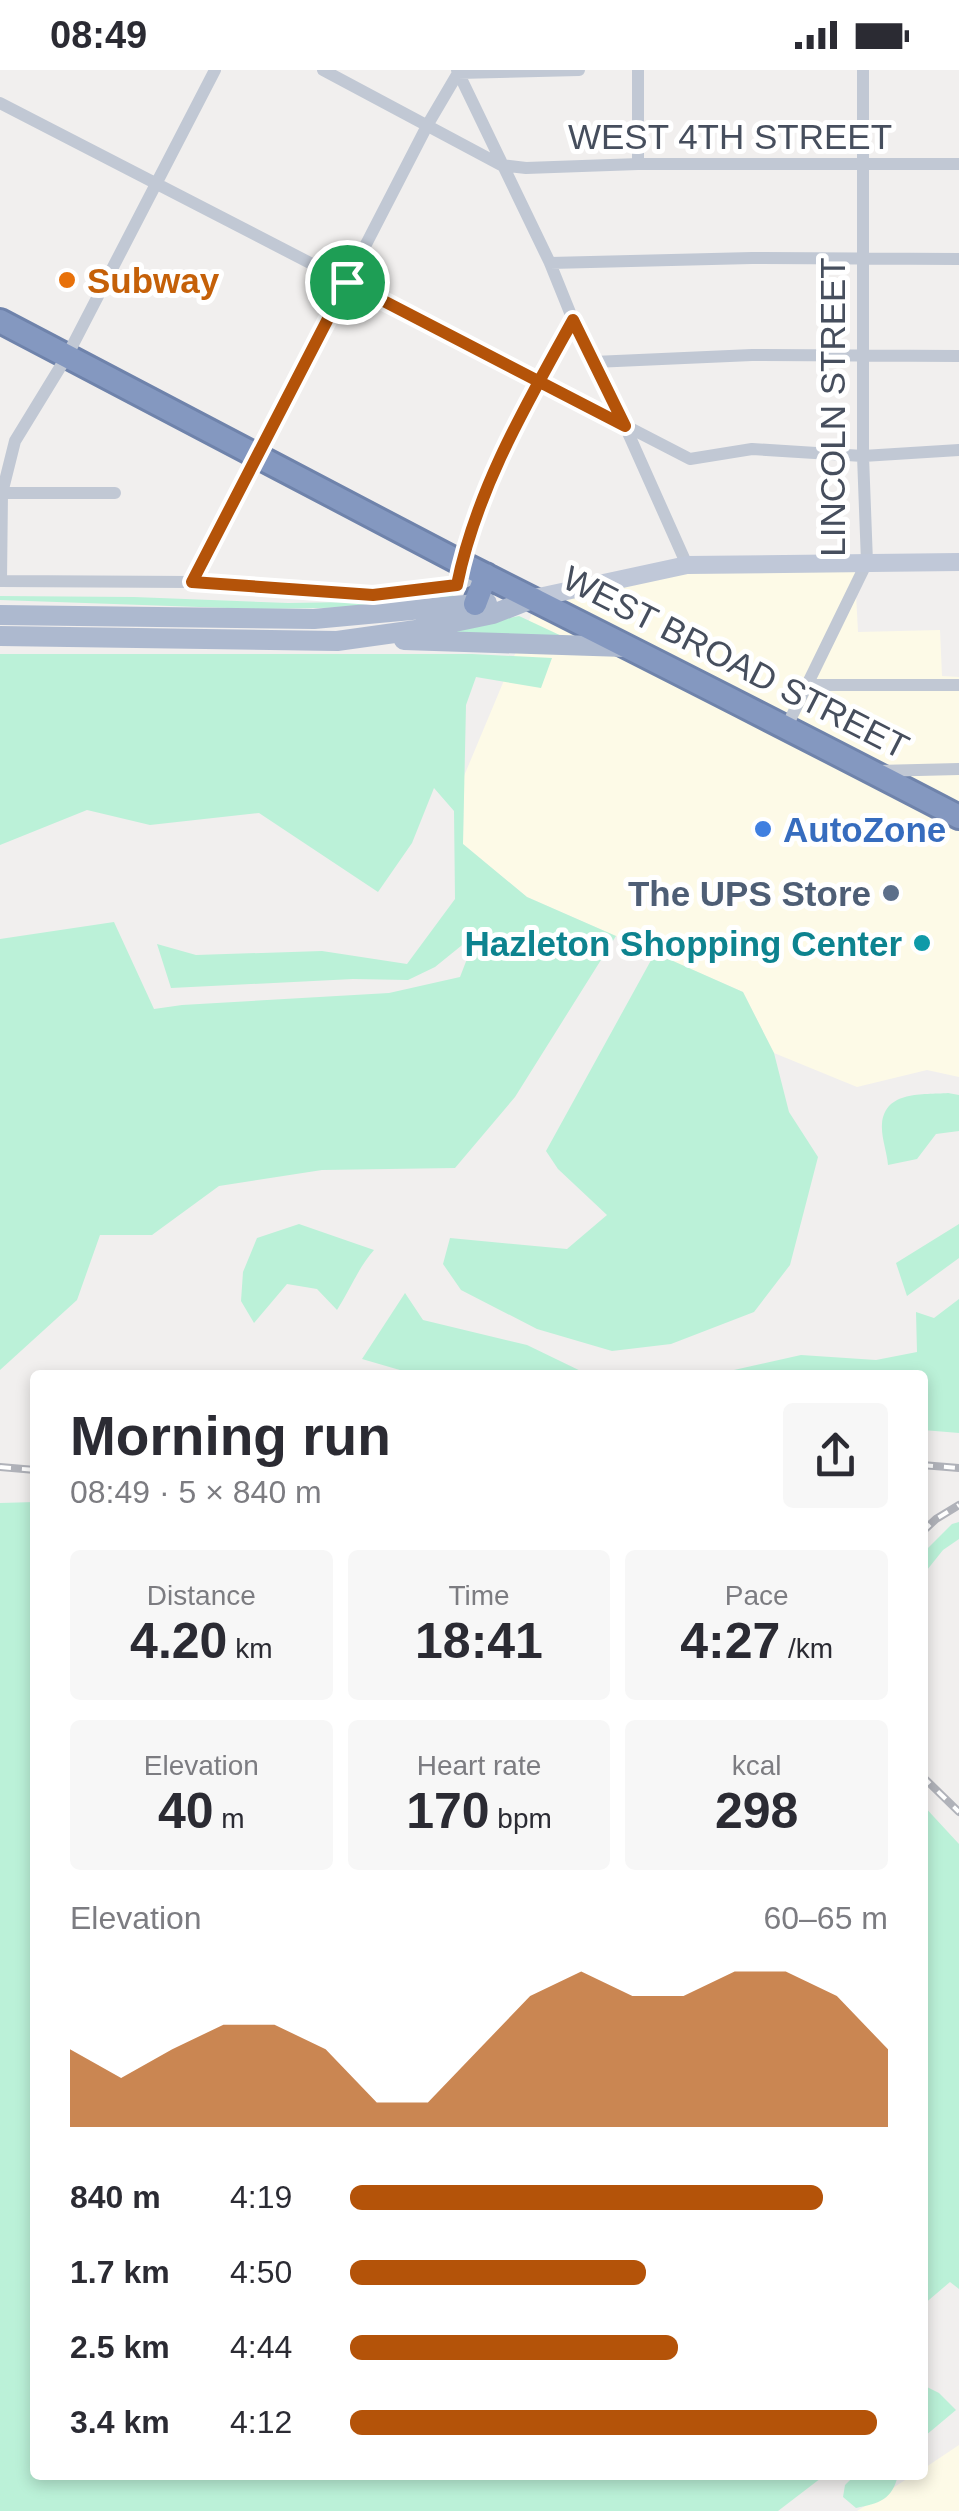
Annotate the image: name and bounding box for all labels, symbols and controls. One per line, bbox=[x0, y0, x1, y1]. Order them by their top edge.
text: 08:49 bbox=[50, 14, 147, 56]
street label: WEST 4TH STREET bbox=[568, 117, 892, 156]
pin bbox=[305, 240, 390, 325]
icon: arrive bbox=[320, 255, 375, 310]
street label: LINCOLN STREET bbox=[813, 257, 852, 557]
place label: Subway bbox=[87, 261, 220, 300]
marker: Subway bbox=[56, 269, 78, 291]
street label: WEST BROAD STREET bbox=[557, 558, 915, 766]
place label: AutoZone bbox=[783, 810, 946, 849]
marker: AutoZone bbox=[752, 818, 774, 840]
place label: The UPS Store bbox=[628, 874, 871, 913]
marker: The UPS Store bbox=[880, 882, 902, 904]
place label: Hazleton Shopping Center bbox=[465, 924, 902, 963]
marker: Hazleton Shopping Center bbox=[911, 932, 933, 954]
button: share bbox=[783, 1403, 888, 1508]
text: Morning run bbox=[70, 1405, 391, 1467]
text: 08:49 · 5 × 840 m bbox=[70, 1474, 322, 1510]
text: Distance bbox=[147, 1580, 256, 1611]
text: Time bbox=[448, 1580, 510, 1611]
text: Pace bbox=[725, 1580, 789, 1611]
text: 4.20 bbox=[130, 1613, 227, 1669]
text: 18:41 bbox=[415, 1613, 543, 1669]
text: 4:27 bbox=[680, 1613, 780, 1669]
text: km bbox=[227, 1633, 273, 1664]
text: /km bbox=[780, 1633, 833, 1664]
text: Elevation bbox=[144, 1750, 259, 1781]
text: Heart rate bbox=[417, 1750, 541, 1781]
text: kcal bbox=[732, 1750, 782, 1781]
text: 40 bbox=[158, 1783, 214, 1839]
text: 170 bbox=[406, 1783, 490, 1839]
text: 298 bbox=[715, 1783, 798, 1839]
text: m bbox=[214, 1803, 245, 1834]
text: bpm bbox=[490, 1803, 552, 1834]
text: Elevation bbox=[70, 1900, 202, 1936]
text: 60–65 m bbox=[763, 1900, 888, 1936]
text: 840 m bbox=[70, 2179, 161, 2215]
text: 4:19 bbox=[230, 2179, 292, 2215]
text: 1.7 km bbox=[70, 2254, 170, 2290]
text: 4:50 bbox=[230, 2254, 292, 2290]
text: 2.5 km bbox=[70, 2329, 170, 2365]
text: 4:44 bbox=[230, 2329, 292, 2365]
text: 3.4 km bbox=[70, 2404, 170, 2440]
text: 4:12 bbox=[230, 2404, 292, 2440]

